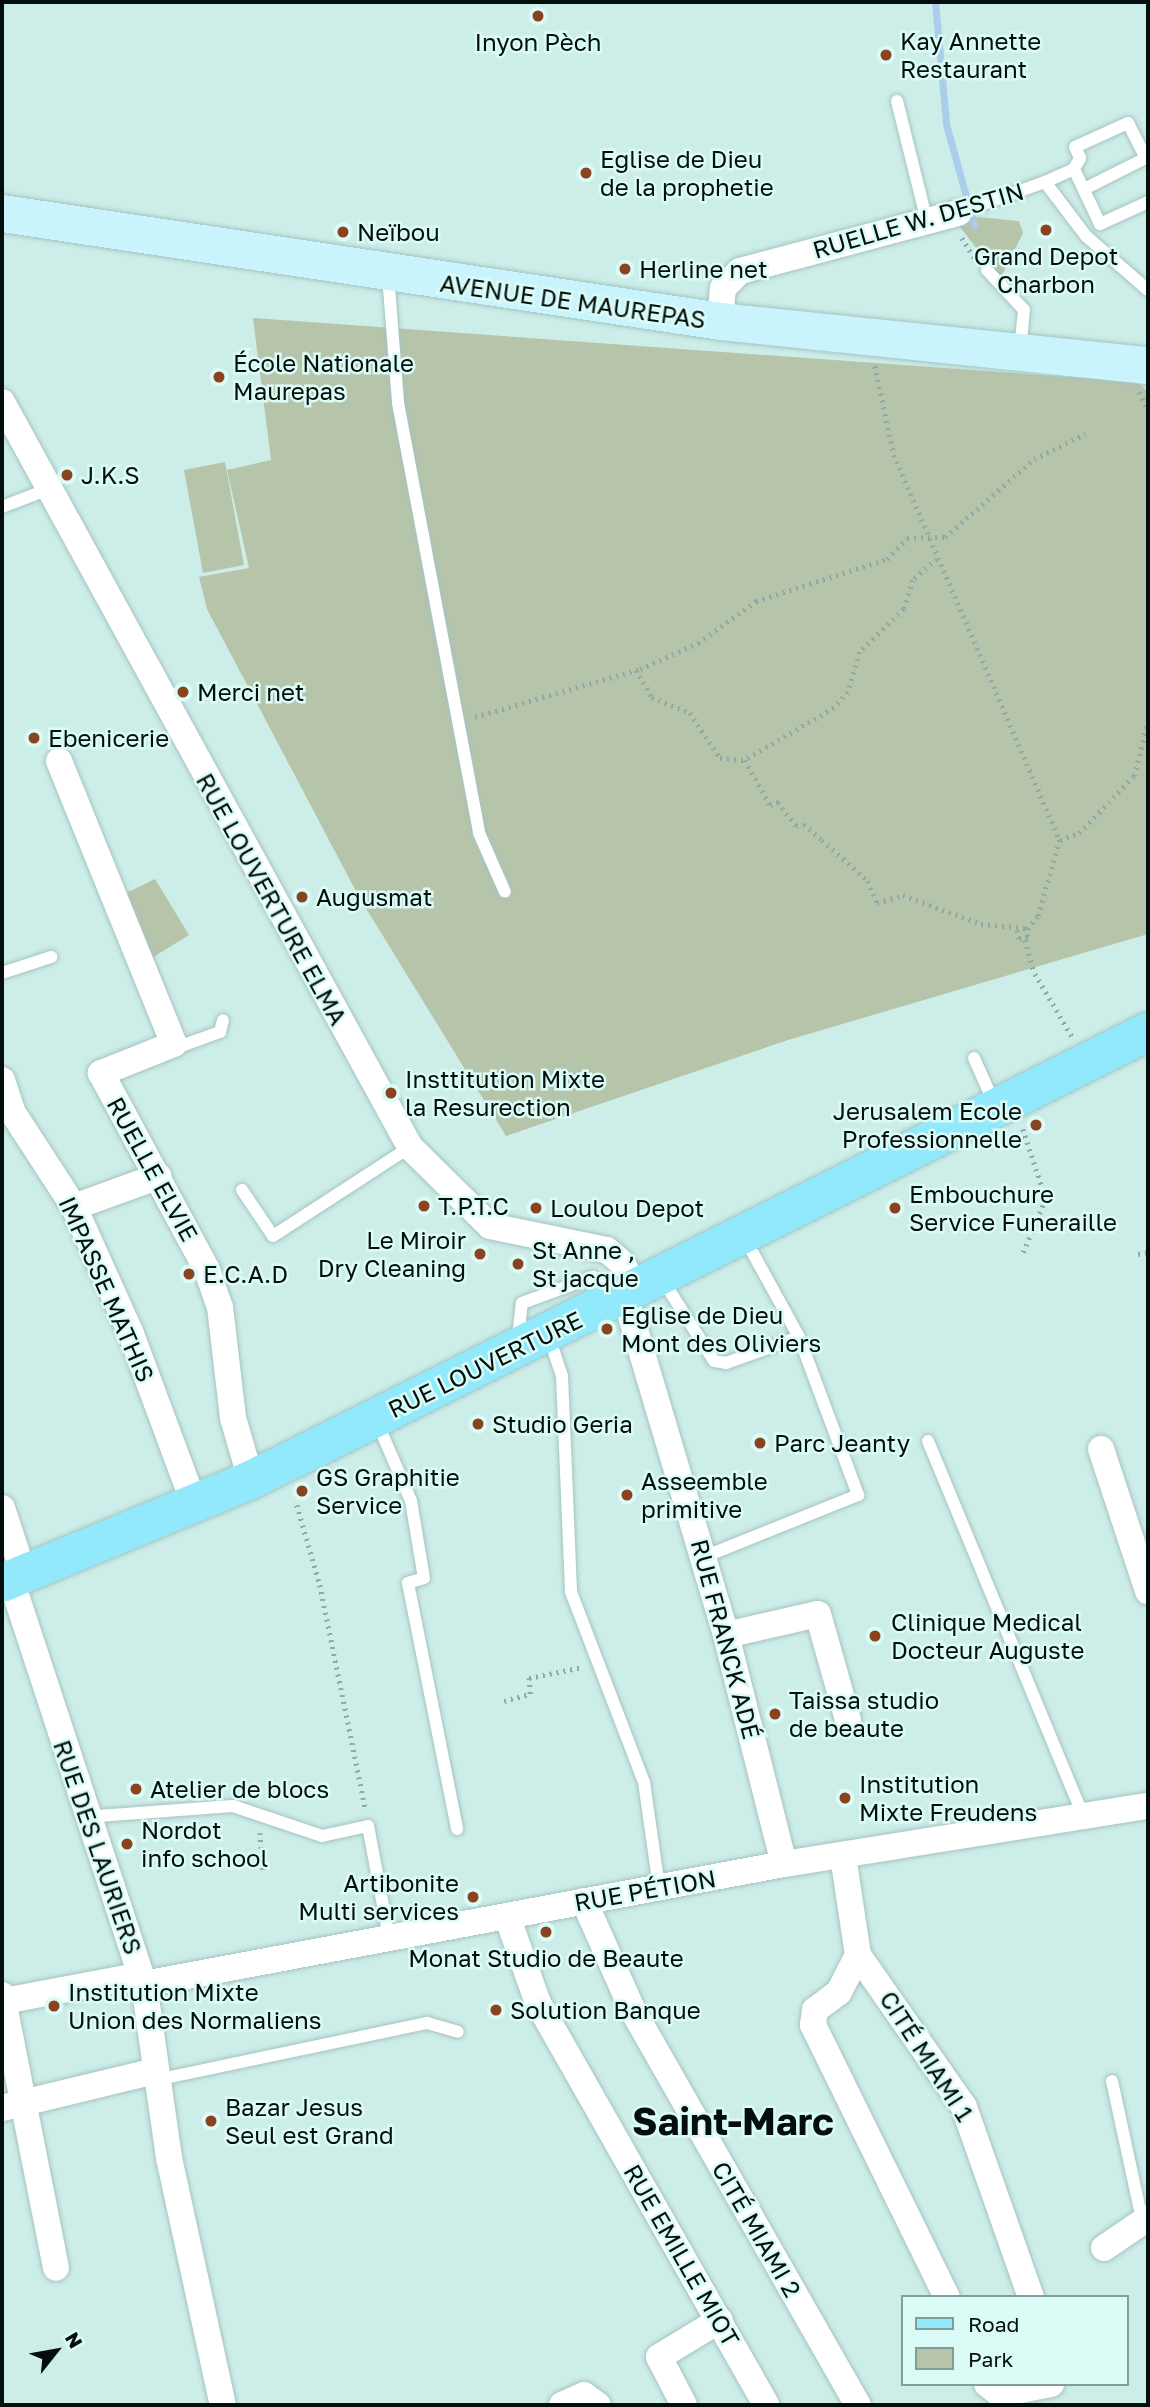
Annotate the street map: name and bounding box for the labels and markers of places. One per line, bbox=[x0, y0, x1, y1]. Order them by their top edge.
marker: Inyon Pèch bbox=[530, 8, 546, 24]
place label: Kay Annette Restaurant bbox=[900, 27, 1041, 83]
place label: Inyon Pèch bbox=[474, 28, 602, 56]
marker: Kay Annette Restaurant bbox=[878, 47, 894, 63]
place label: Eglise de Dieu de la prophetie bbox=[600, 145, 774, 201]
marker: Eglise de Dieu de la prophetie bbox=[578, 165, 594, 181]
place label: Neïbou bbox=[357, 218, 440, 246]
marker: Grand Depot Charbon bbox=[1038, 222, 1054, 238]
marker: Neïbou bbox=[335, 224, 351, 240]
place label: Grand Depot Charbon bbox=[974, 242, 1118, 298]
place label: Herline net bbox=[639, 255, 768, 283]
marker: Herline net bbox=[617, 261, 633, 277]
place label: École Nationale Maurepas bbox=[233, 349, 414, 405]
marker: École Nationale Maurepas bbox=[211, 369, 227, 385]
place label: J.K.S bbox=[81, 461, 140, 489]
marker: J.K.S bbox=[59, 467, 75, 483]
place label: Merci net bbox=[197, 678, 304, 706]
marker: Merci net bbox=[175, 684, 191, 700]
place label: Ebenicerie bbox=[48, 724, 169, 752]
marker: Ebenicerie bbox=[26, 730, 42, 746]
place label: Augusmat bbox=[316, 883, 432, 911]
marker: Augusmat bbox=[294, 889, 310, 905]
place label: Insttitution Mixte la Resurection bbox=[405, 1065, 605, 1121]
marker: Insttitution Mixte la Resurection bbox=[383, 1085, 399, 1101]
place label: Jerusalem Ecole Professionnelle bbox=[833, 1097, 1022, 1153]
marker: Jerusalem Ecole Professionnelle bbox=[1028, 1117, 1044, 1133]
place label: Embouchure Service Funeraille bbox=[909, 1180, 1117, 1236]
place label: T.P.T.C bbox=[438, 1192, 509, 1220]
place label: Loulou Depot bbox=[550, 1194, 704, 1222]
marker: T.P.T.C bbox=[416, 1198, 432, 1214]
marker: Loulou Depot bbox=[528, 1200, 544, 1216]
marker: Embouchure Service Funeraille bbox=[887, 1200, 903, 1216]
place label: Le Miroir Dry Cleaning bbox=[318, 1226, 466, 1282]
place label: St Anne , St jacque bbox=[532, 1236, 639, 1292]
marker: Le Miroir Dry Cleaning bbox=[472, 1246, 488, 1262]
marker: St Anne , St jacque bbox=[510, 1256, 526, 1272]
place label: E.C.A.D bbox=[203, 1260, 288, 1288]
marker: E.C.A.D bbox=[181, 1266, 197, 1282]
place label: Eglise de Dieu Mont des Oliviers bbox=[621, 1301, 821, 1357]
marker: Eglise de Dieu Mont des Oliviers bbox=[599, 1321, 615, 1337]
place label: Studio Geria bbox=[492, 1410, 633, 1438]
marker: Studio Geria bbox=[470, 1416, 486, 1432]
place label: Parc Jeanty bbox=[774, 1429, 910, 1457]
marker: Parc Jeanty bbox=[752, 1435, 768, 1451]
place label: GS Graphitie Service bbox=[316, 1463, 460, 1519]
place label: Asseemble primitive bbox=[641, 1467, 768, 1523]
marker: GS Graphitie Service bbox=[294, 1483, 310, 1499]
marker: Asseemble primitive bbox=[619, 1487, 635, 1503]
place label: Clinique Medical Docteur Auguste bbox=[891, 1608, 1084, 1664]
marker: Clinique Medical Docteur Auguste bbox=[865, 1626, 885, 1646]
place label: Taissa studio de beaute bbox=[789, 1686, 939, 1742]
marker: Taissa studio de beaute bbox=[767, 1706, 783, 1722]
place label: Institution Mixte Freudens bbox=[859, 1770, 1037, 1826]
place label: Atelier de blocs bbox=[150, 1775, 329, 1803]
marker: Atelier de blocs bbox=[128, 1781, 144, 1797]
marker: Institution Mixte Freudens bbox=[837, 1790, 853, 1806]
place label: Nordot info school bbox=[141, 1816, 268, 1872]
marker: Nordot info school bbox=[119, 1836, 135, 1852]
place label: Artibonite Multi services bbox=[298, 1869, 459, 1925]
marker: Artibonite Multi services bbox=[465, 1889, 481, 1905]
marker: Monat Studio de Beaute bbox=[538, 1924, 554, 1940]
place label: Monat Studio de Beaute bbox=[408, 1944, 684, 1972]
place label: Institution Mixte Union des Normaliens bbox=[68, 1978, 322, 2034]
place label: Solution Banque bbox=[510, 1996, 701, 2024]
marker: Institution Mixte Union des Normaliens bbox=[46, 1998, 62, 2014]
marker: Solution Banque bbox=[488, 2002, 504, 2018]
place label: Bazar Jesus Seul est Grand bbox=[225, 2093, 394, 2149]
marker: Bazar Jesus Seul est Grand bbox=[203, 2113, 219, 2129]

